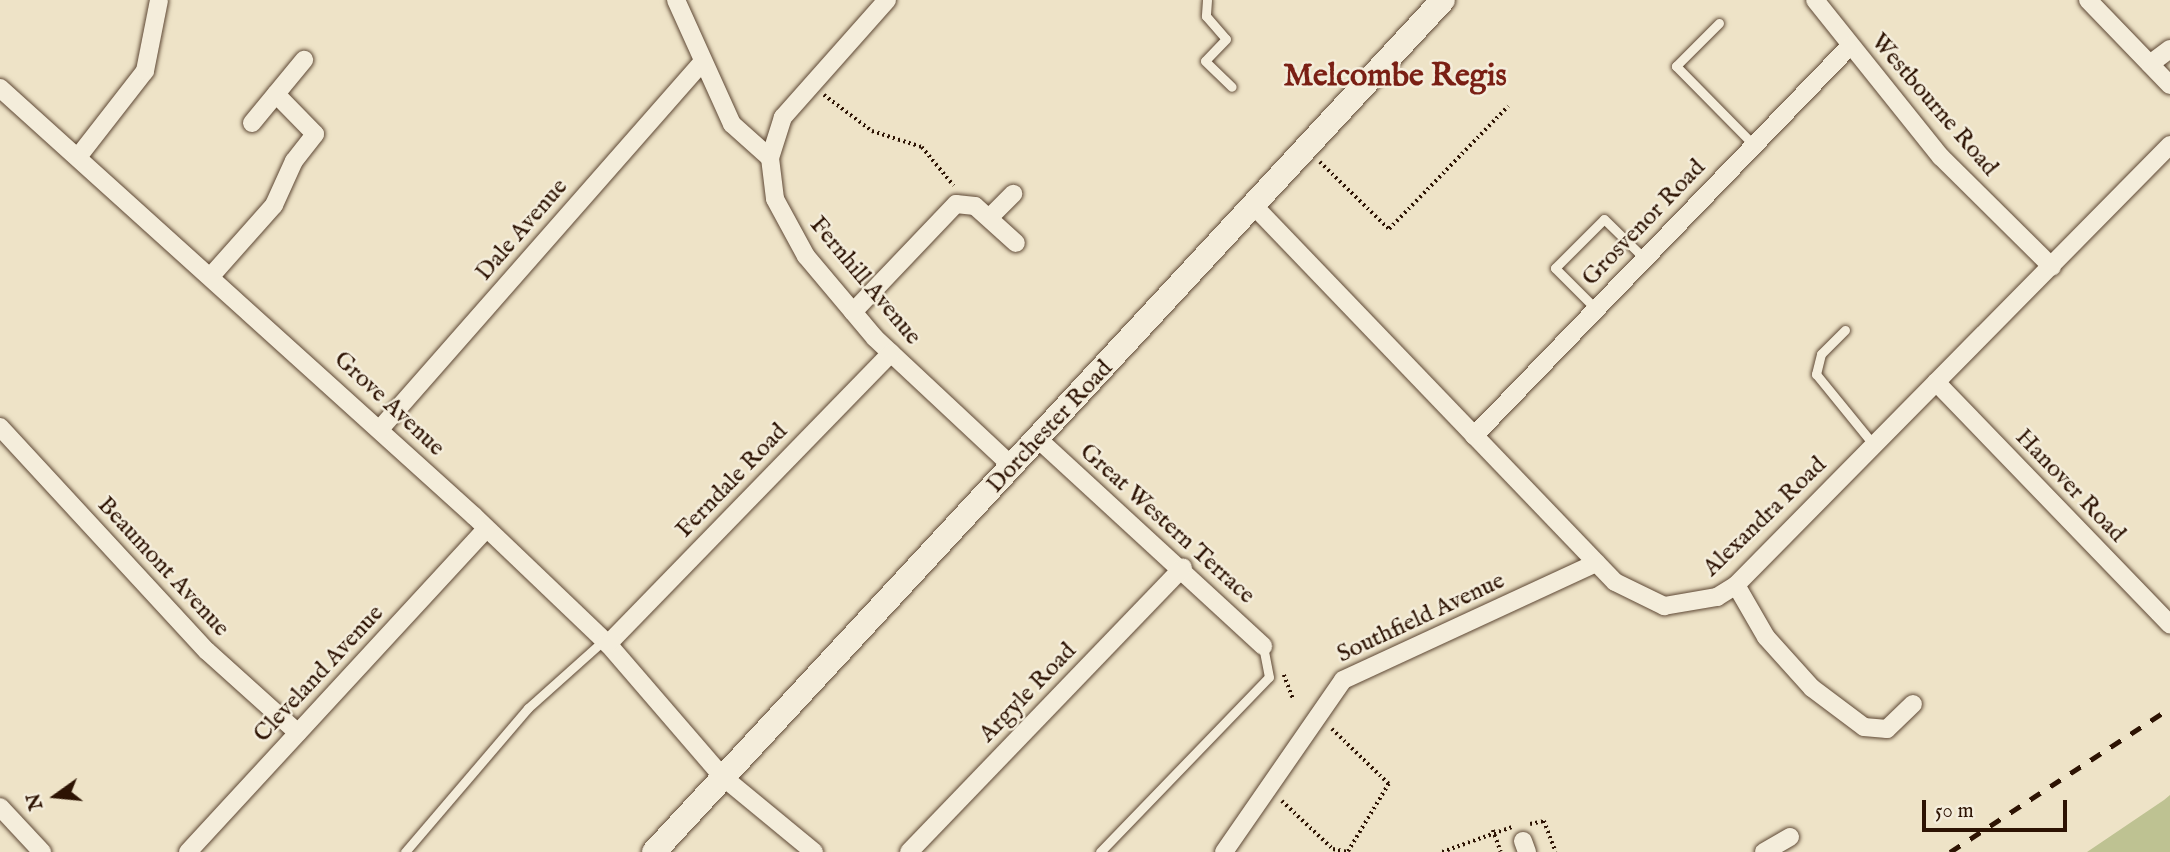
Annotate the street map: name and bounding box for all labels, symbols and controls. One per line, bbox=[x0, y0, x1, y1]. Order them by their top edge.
street label: Westbourne Road bbox=[1864, 28, 2004, 182]
district label: Melcombe Regis bbox=[1283, 58, 1507, 96]
street label: Grosvenor Road bbox=[1576, 154, 1712, 292]
street label: Dale Avenue bbox=[470, 173, 574, 287]
street label: Fernhill Avenue bbox=[803, 211, 927, 351]
street label: Grove Avenue bbox=[328, 345, 450, 463]
street label: Dorchester Road bbox=[981, 355, 1119, 499]
street label: Ferndale Road bbox=[670, 418, 794, 544]
street label: Hanover Road bbox=[2009, 423, 2131, 549]
street label: Great Western Terrace bbox=[1073, 438, 1261, 610]
street label: Alexandra Road bbox=[1697, 451, 1833, 583]
street label: Beaumont Avenue bbox=[91, 491, 235, 643]
street label: Southfield Avenue bbox=[1333, 567, 1509, 669]
street label: Cleveland Avenue bbox=[248, 599, 390, 749]
street label: Argyle Road bbox=[973, 637, 1083, 749]
north arrow bbox=[21, 761, 91, 831]
scale bar bbox=[1925, 786, 2070, 830]
text: N bbox=[22, 790, 49, 812]
text: 50 m bbox=[1935, 798, 1974, 825]

